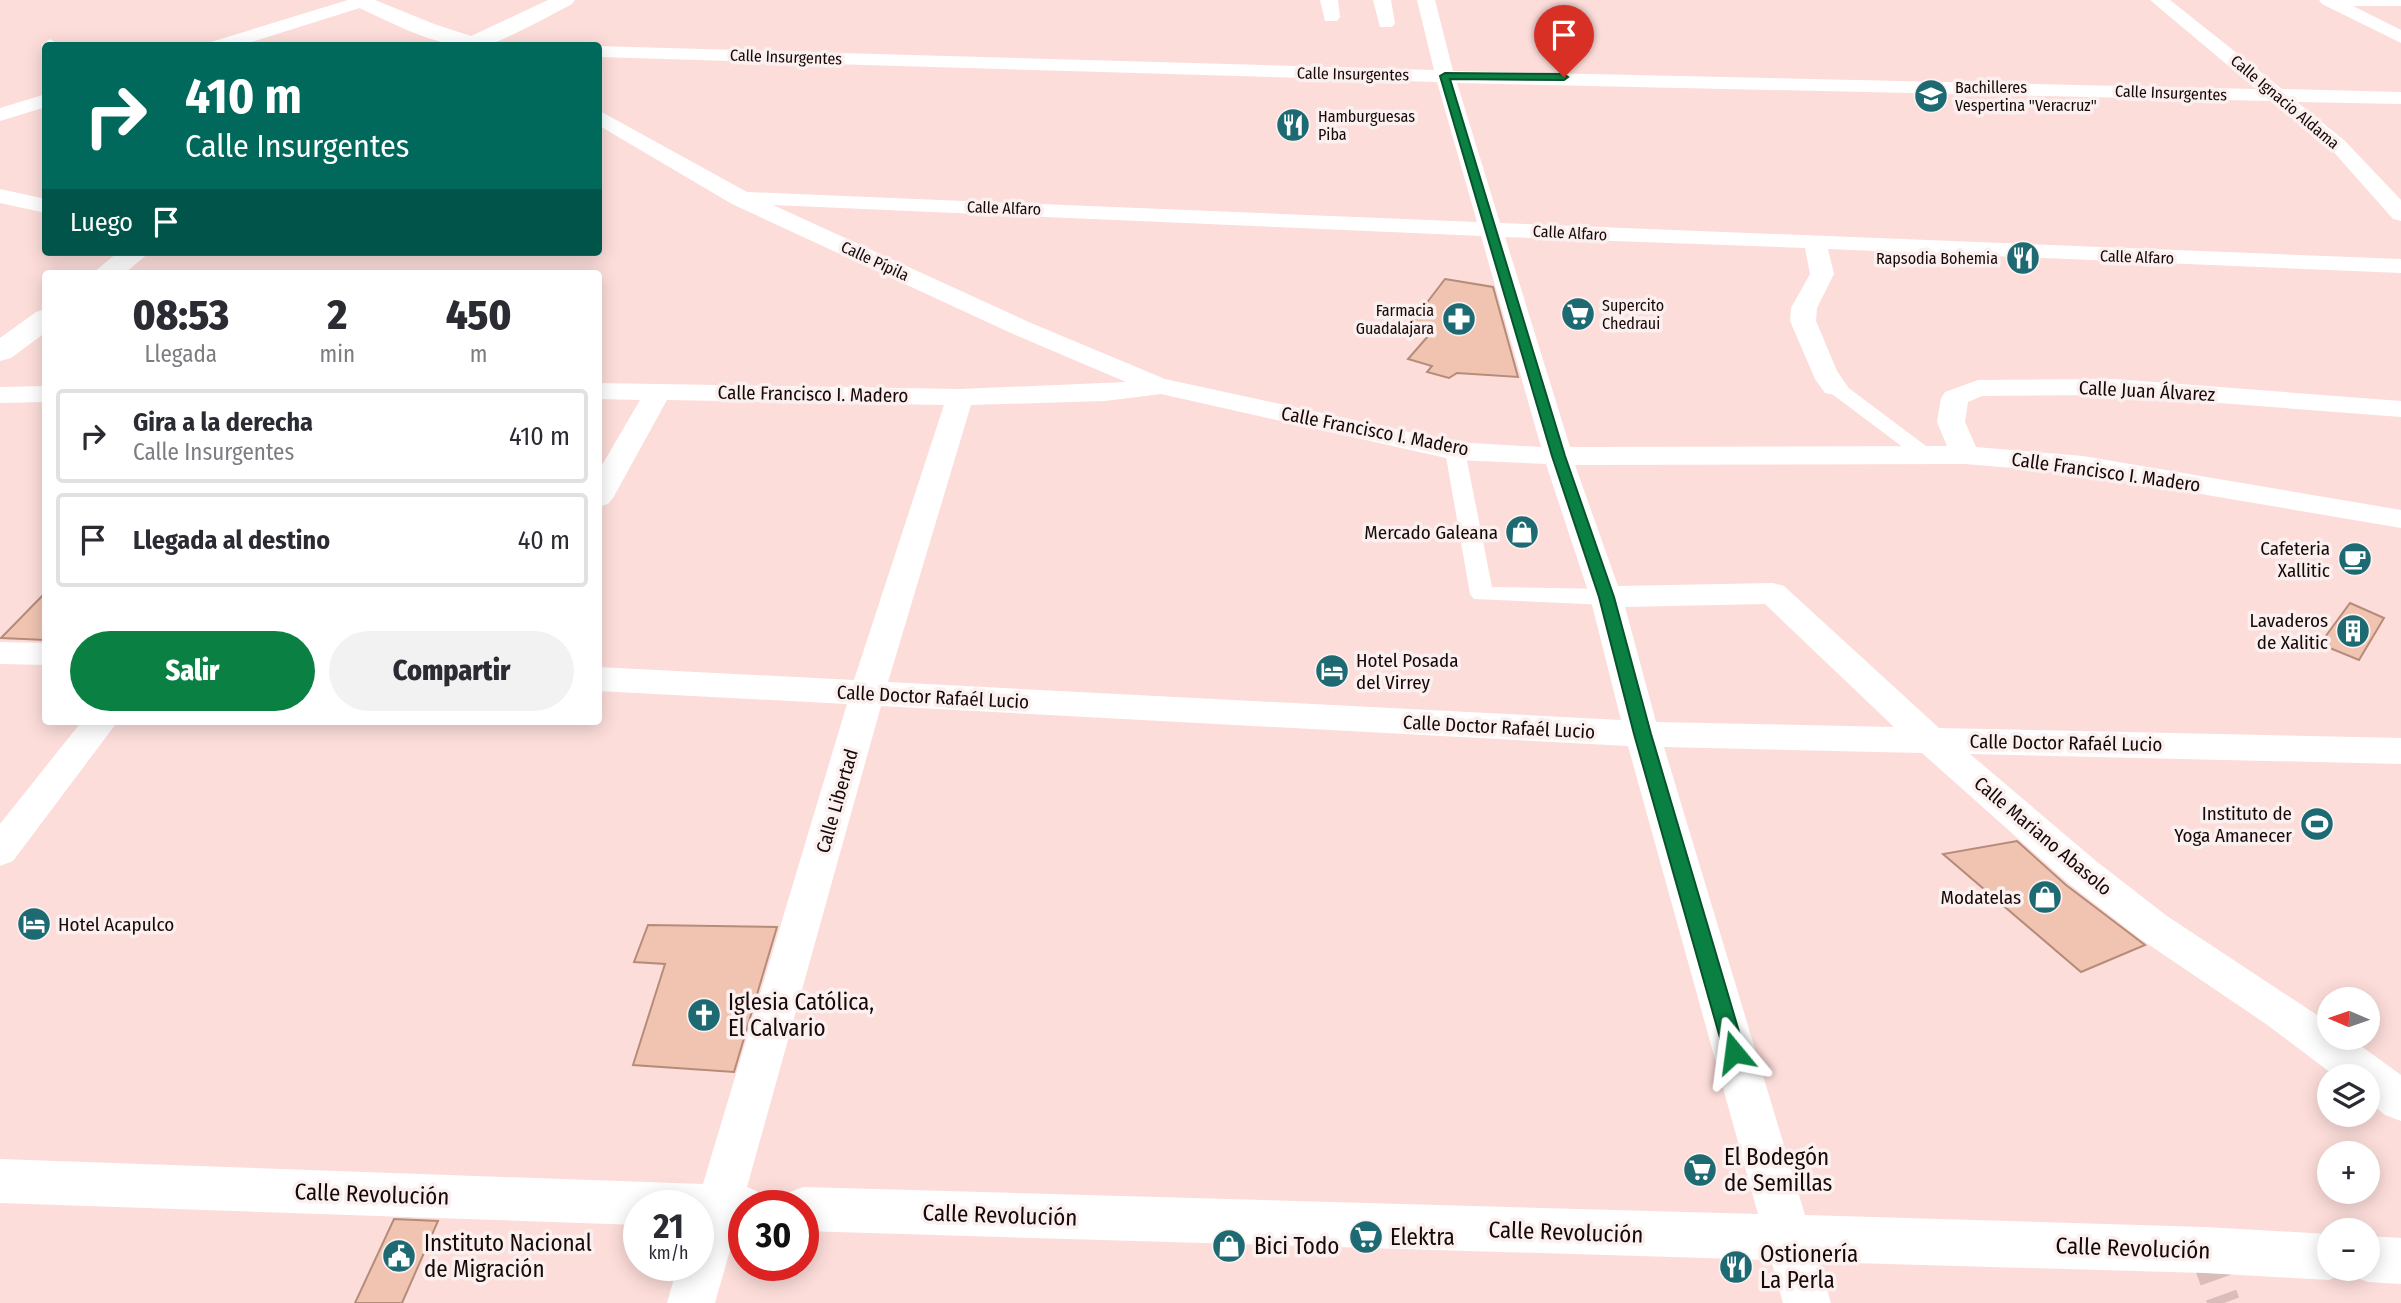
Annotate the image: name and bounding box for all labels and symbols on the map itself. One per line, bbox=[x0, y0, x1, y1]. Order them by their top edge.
pin bbox=[1534, 5, 1594, 77]
street label: Calle Insurgentes bbox=[730, 46, 843, 68]
street label: Calle Ignacio Aldama bbox=[2227, 51, 2343, 153]
street label: Calle Insurgentes bbox=[1297, 64, 1409, 84]
school or university icon: Bachilleres Vespertina "Veracruz" bbox=[1912, 77, 1950, 115]
place label: Bachilleres Vespertina "Veracruz" bbox=[1955, 78, 2097, 115]
street label: Calle Insurgentes bbox=[2115, 82, 2228, 104]
restaurant icon: Hamburguesas Piba bbox=[1274, 106, 1312, 144]
place label: Hamburguesas Piba bbox=[1318, 107, 1415, 144]
street label: Calle Alfaro bbox=[967, 197, 1041, 219]
street label: Calle Alfaro bbox=[1532, 222, 1608, 244]
street label: Calle Pípila bbox=[838, 237, 912, 285]
restaurant icon: Rapsodia Bohemia bbox=[2004, 239, 2042, 277]
street label: Calle Alfaro bbox=[2100, 246, 2174, 268]
place label: Rapsodia Bohemia bbox=[1876, 249, 1998, 268]
supermarket icon: Supercito Chedraui bbox=[1559, 295, 1597, 333]
place label: Supercito Chedraui bbox=[1602, 296, 1664, 333]
pharmacy icon: Farmacia Guadalajara bbox=[1440, 300, 1478, 338]
place label: Farmacia Guadalajara bbox=[1356, 301, 1434, 338]
street label: Calle Juan Álvarez bbox=[2078, 376, 2216, 406]
street label: Calle Francisco I. Madero bbox=[718, 381, 908, 407]
street label: Calle Francisco I. Madero bbox=[1279, 402, 1471, 460]
street label: Calle Francisco I. Madero bbox=[2010, 447, 2202, 497]
shop icon: Mercado Galeana bbox=[1503, 513, 1541, 551]
place label: Mercado Galeana bbox=[1364, 521, 1498, 544]
place label: Cafeteria Xallitic bbox=[2260, 537, 2330, 582]
cafe icon: Cafeteria Xallitic bbox=[2336, 540, 2374, 578]
place label: Lavaderos de Xalitic bbox=[2249, 609, 2328, 654]
building icon: Lavaderos de Xalitic bbox=[2334, 612, 2372, 650]
place label: Hotel Posada del Virrey bbox=[1356, 649, 1458, 694]
hotel icon: Hotel Posada del Virrey bbox=[1313, 652, 1351, 690]
street label: Calle Doctor Rafaél Lucio bbox=[836, 680, 1030, 714]
street label: Calle Doctor Rafaél Lucio bbox=[1402, 710, 1596, 744]
street label: Calle Doctor Rafaél Lucio bbox=[1970, 730, 2162, 756]
street label: Calle Libertad bbox=[811, 746, 863, 856]
street label: Calle Mariano Abasolo bbox=[1970, 772, 2116, 900]
place label: Instituto de Yoga Amanecer bbox=[2174, 802, 2292, 847]
sports icon: Instituto de Yoga Amanecer bbox=[2298, 805, 2336, 843]
shop icon: Modatelas bbox=[2026, 878, 2064, 916]
place label: Modatelas bbox=[1940, 886, 2021, 909]
hotel icon: Hotel Acapulco bbox=[15, 905, 53, 943]
place label: Hotel Acapulco bbox=[58, 913, 174, 936]
north arrow bbox=[2317, 987, 2380, 1050]
place label: Iglesia Católica, El Calvario bbox=[728, 988, 874, 1042]
church icon: Iglesia Católica, El Calvario bbox=[685, 996, 723, 1034]
position arrow bbox=[1697, 1015, 1771, 1089]
place label: El Bodegón de Semillas bbox=[1724, 1143, 1832, 1197]
supermarket icon: El Bodegón de Semillas bbox=[1681, 1151, 1719, 1189]
street label: Calle Revolución bbox=[294, 1177, 450, 1211]
speed limit sign: 30 bbox=[728, 1190, 819, 1281]
street label: Calle Revolución bbox=[922, 1198, 1078, 1232]
street label: Calle Revolución bbox=[1488, 1215, 1644, 1249]
supermarket icon: Elektra bbox=[1347, 1218, 1385, 1256]
place label: Elektra bbox=[1390, 1223, 1455, 1251]
shop icon: Bici Todo bbox=[1210, 1227, 1248, 1265]
place label: Instituto Nacional de Migración bbox=[424, 1229, 592, 1283]
street label: Calle Revolución bbox=[2055, 1231, 2211, 1265]
place label: Bici Todo bbox=[1254, 1232, 1339, 1260]
public building icon: Instituto Nacional de Migración bbox=[380, 1237, 418, 1275]
place label: Ostionería La Perla bbox=[1760, 1240, 1858, 1294]
restaurant icon: Ostionería La Perla bbox=[1717, 1248, 1755, 1286]

